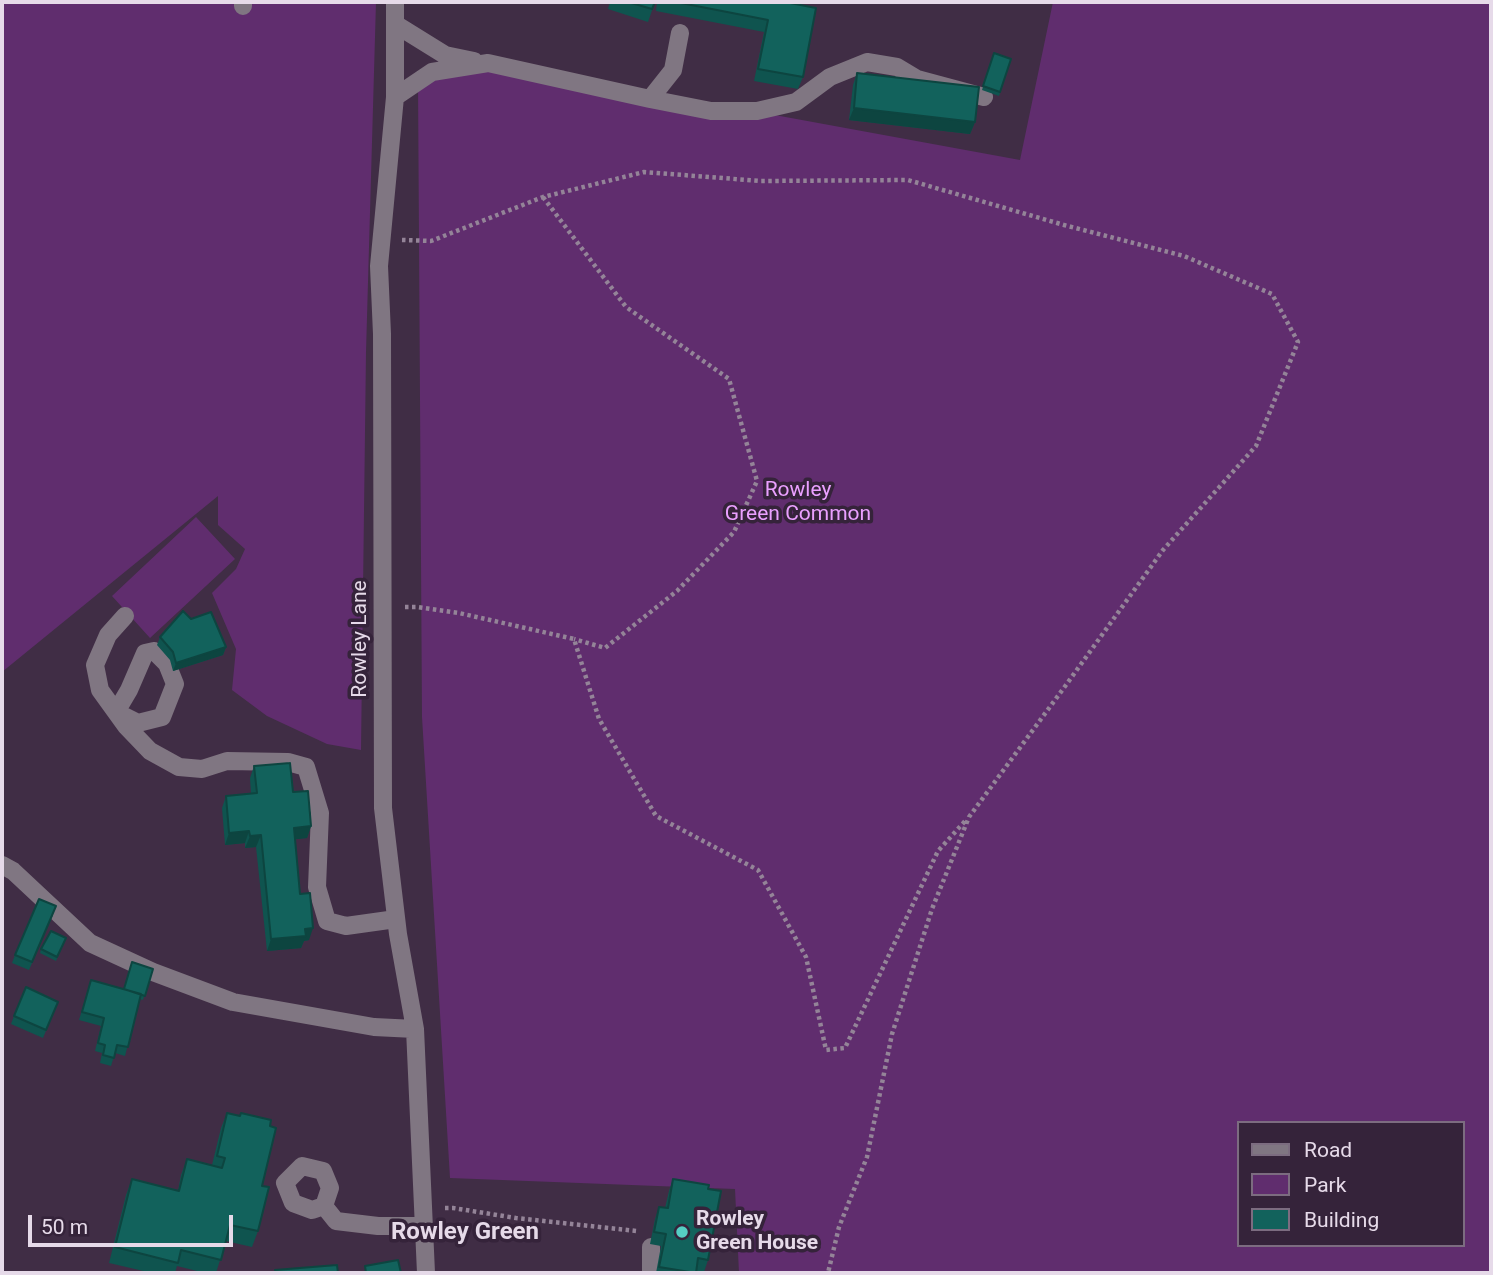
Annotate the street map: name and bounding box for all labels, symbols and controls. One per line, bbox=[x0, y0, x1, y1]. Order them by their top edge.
park label: Rowley Green Common bbox=[725, 478, 871, 528]
street label: Rowley Lane bbox=[348, 580, 374, 698]
legend bbox=[1238, 1121, 1465, 1247]
text: Road bbox=[1304, 1138, 1352, 1162]
text: Park bbox=[1304, 1173, 1346, 1197]
scale bar bbox=[32, 1202, 236, 1246]
place label: Rowley Green House bbox=[696, 1207, 818, 1257]
text: Building bbox=[1304, 1208, 1379, 1232]
text: 50 m bbox=[41, 1215, 88, 1239]
district label: Rowley Green bbox=[391, 1219, 539, 1247]
marker: Rowley Green House bbox=[674, 1224, 690, 1240]

